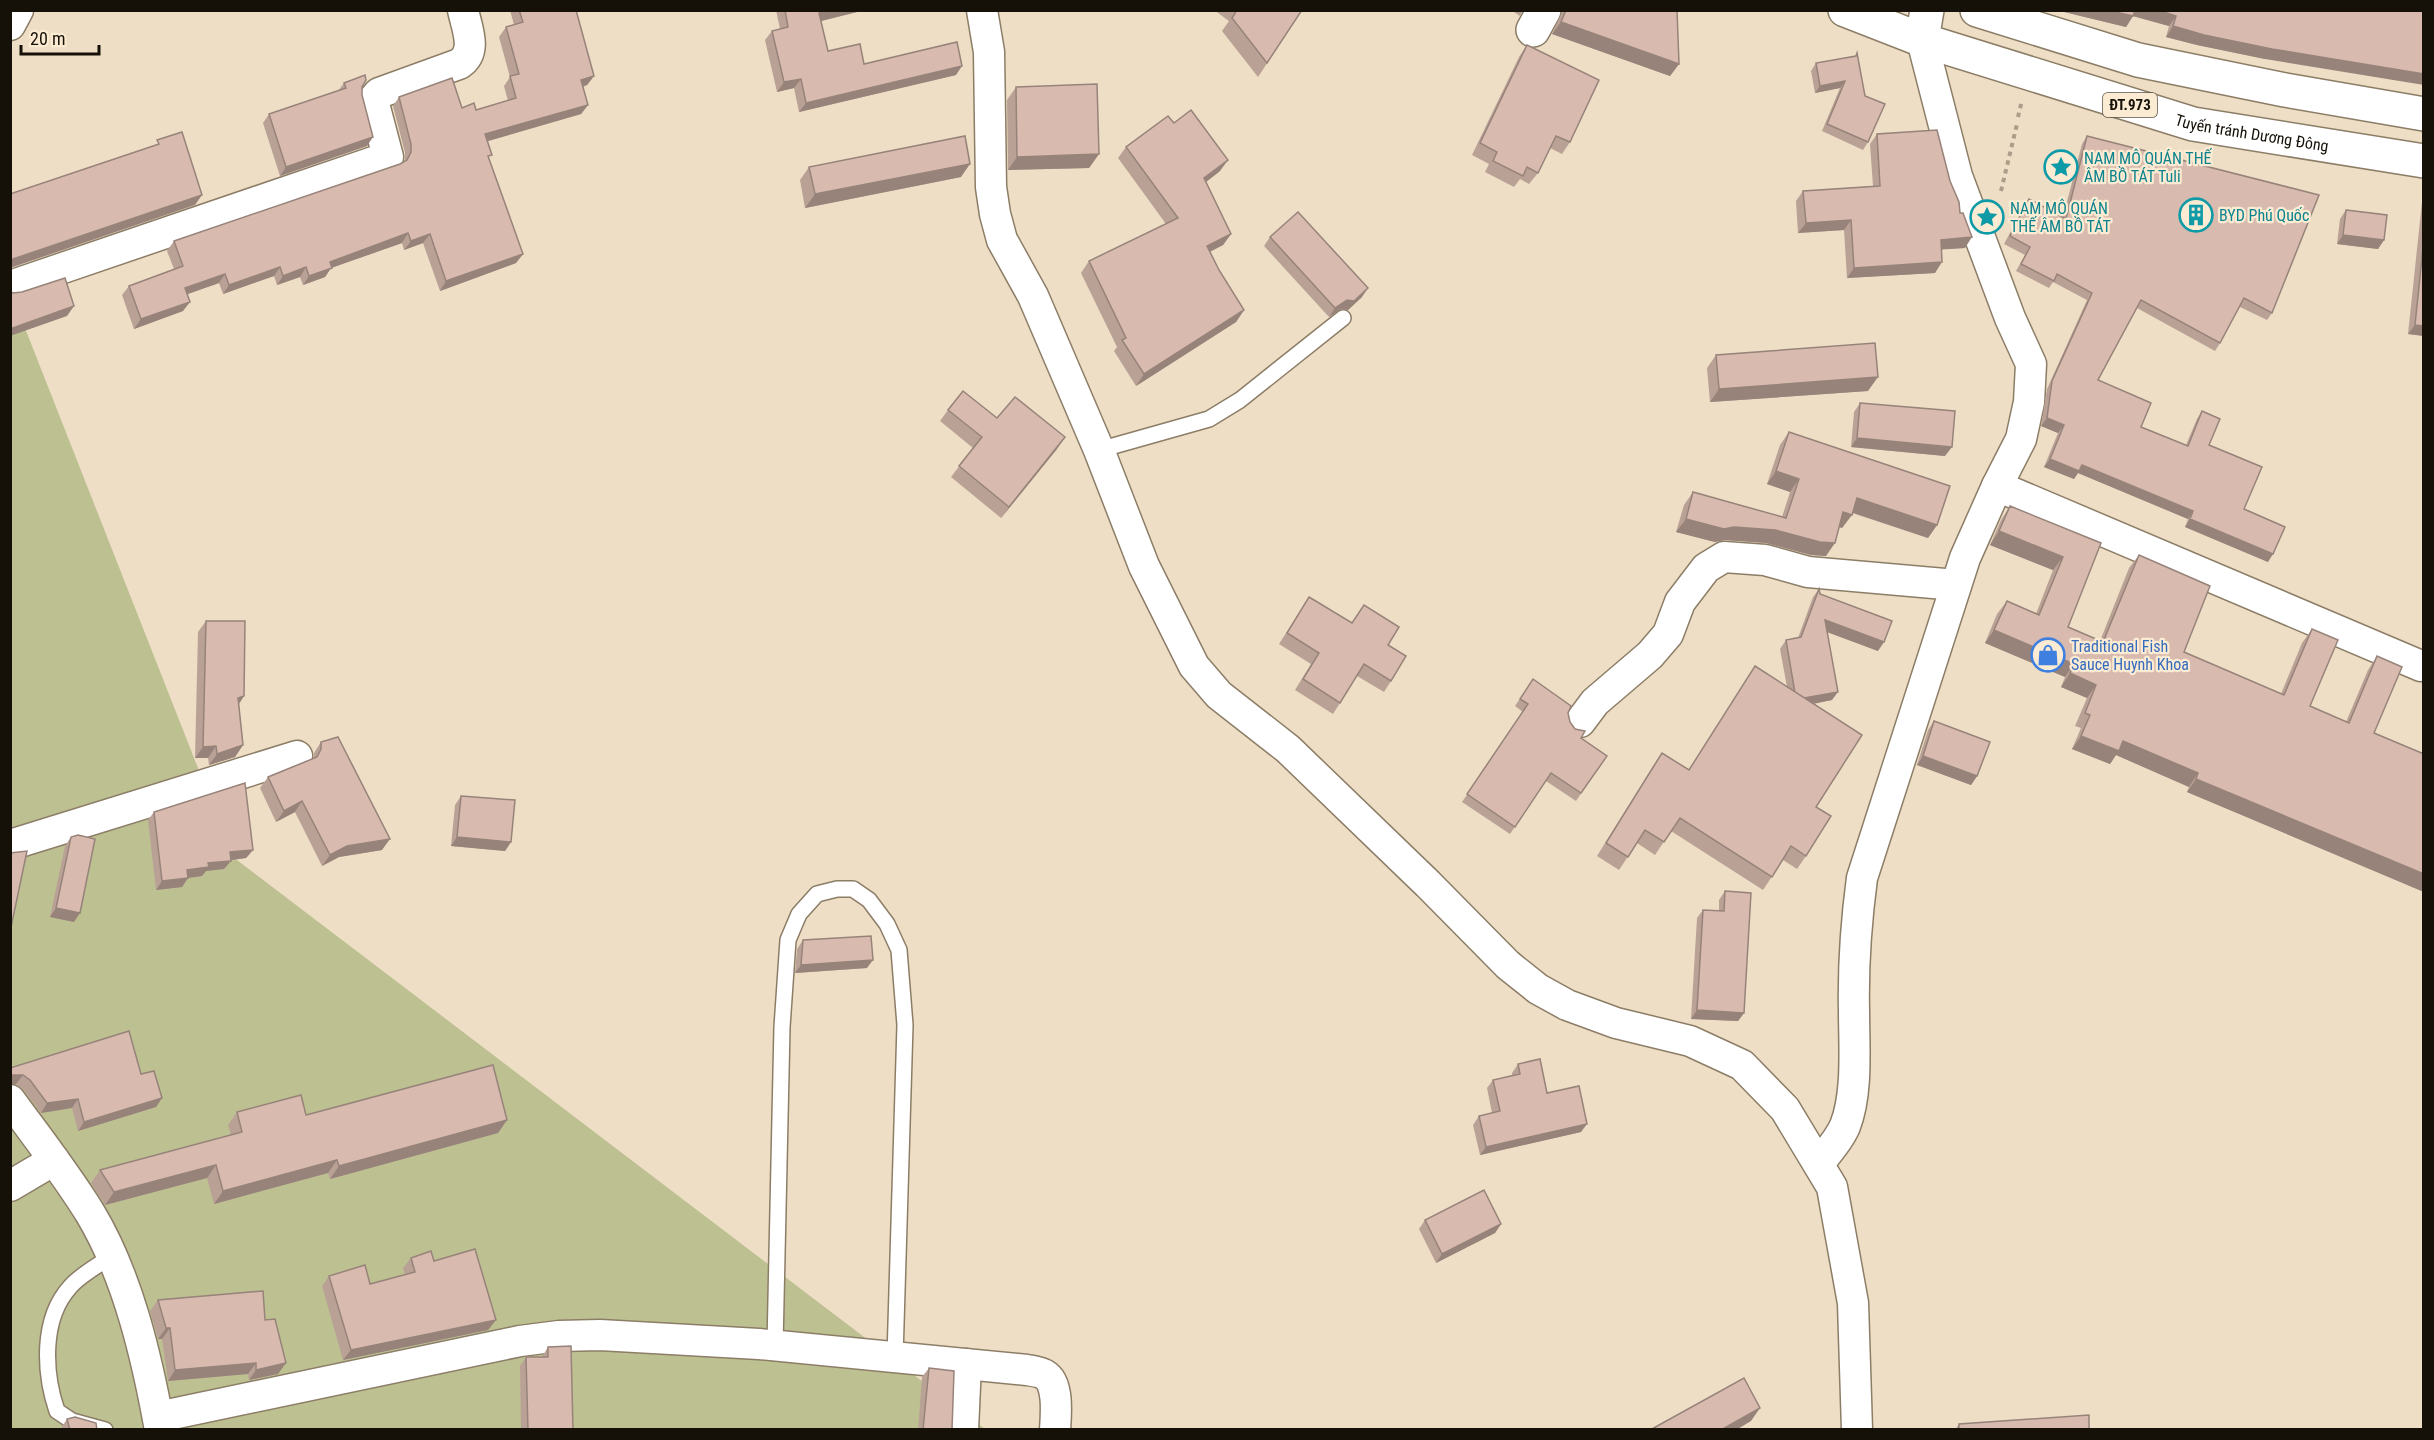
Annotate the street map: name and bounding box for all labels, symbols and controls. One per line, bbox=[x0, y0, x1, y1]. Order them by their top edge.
scale bar bbox=[21, 18, 99, 56]
text: 20 m bbox=[30, 28, 65, 49]
road number: ĐT.973 bbox=[2103, 93, 2157, 117]
street label: Tuyến tránh Dương Đông bbox=[2173, 110, 2330, 155]
place label: NAM MÔ QUÁN THẾ ÂM BỒ TÁT Tuli bbox=[2084, 147, 2213, 186]
place icon: NAM MÔ QUÁN THẾ ÂM BỒ TÁT Tuli bbox=[2043, 149, 2079, 185]
building icon: BYD Phú Quốc bbox=[2178, 197, 2214, 233]
place label: NAM MÔ QUÁN THẾ ÂM BỒ TÁT bbox=[2010, 198, 2111, 236]
place icon: NAM MÔ QUÁN THẾ ÂM BỒ TÁT bbox=[1969, 199, 2005, 235]
place label: BYD Phú Quốc bbox=[2219, 206, 2309, 225]
shop icon: Traditional Fish Sauce Huynh Khoa bbox=[2030, 637, 2066, 673]
place label: Traditional Fish Sauce Huynh Khoa bbox=[2071, 637, 2189, 674]

